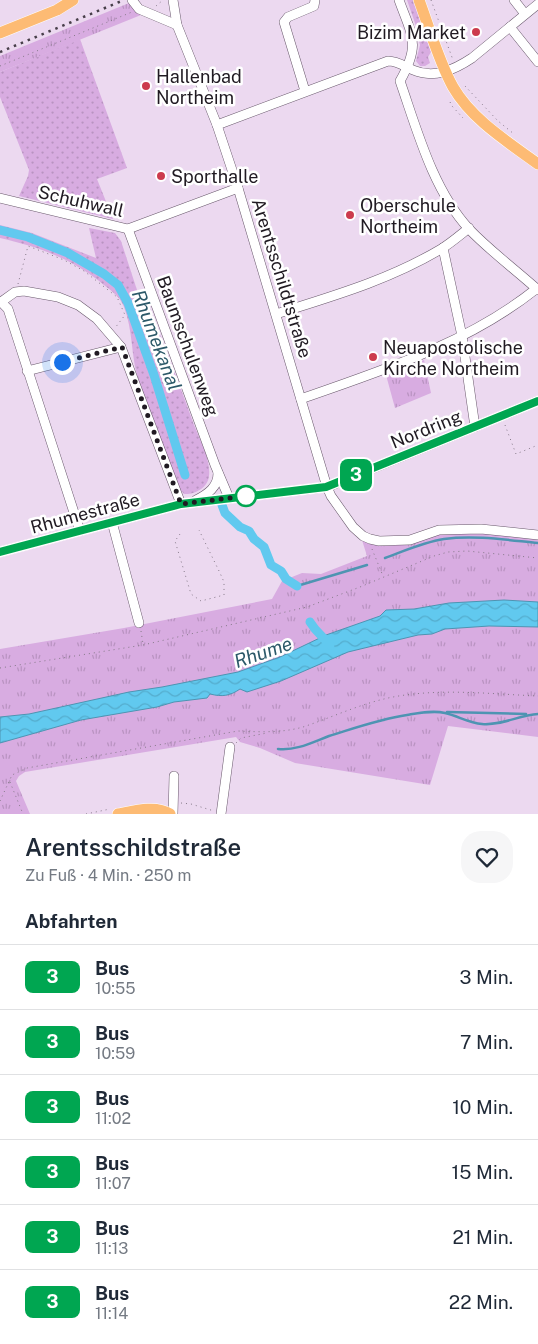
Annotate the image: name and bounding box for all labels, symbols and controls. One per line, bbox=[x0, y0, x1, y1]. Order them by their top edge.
place label: Bizim Market bbox=[357, 22, 466, 43]
marker: Bizim Market bbox=[470, 26, 482, 38]
place label: Hallenbad Northeim bbox=[156, 66, 242, 108]
marker: Hallenbad Northeim bbox=[140, 80, 152, 92]
place label: Sporthalle bbox=[171, 166, 258, 187]
marker: Sporthalle bbox=[155, 170, 167, 182]
street label: Schuhwall bbox=[36, 181, 126, 221]
place label: Oberschule Northeim bbox=[360, 195, 456, 237]
street label: Arentsschildtstraße bbox=[248, 196, 316, 360]
marker: Oberschule Northeim bbox=[344, 209, 356, 221]
street label: Baumschulenweg bbox=[153, 273, 223, 419]
water label: Rhumekanal bbox=[128, 286, 186, 394]
place label: Neuapostolische Kirche Northeim bbox=[383, 337, 523, 379]
your location bbox=[50, 350, 75, 375]
marker: Neuapostolische Kirche Northeim bbox=[367, 351, 379, 363]
street label: Nordring bbox=[387, 405, 465, 453]
line badge: 3 bbox=[340, 459, 372, 491]
text: 3 bbox=[350, 464, 362, 485]
unlabelled marker bbox=[235, 485, 257, 507]
street label: Rhumestraße bbox=[28, 488, 142, 538]
water label: Rhume bbox=[231, 632, 295, 672]
button: heart bbox=[461, 831, 513, 883]
text: Arentsschildstraße bbox=[25, 833, 241, 861]
text: Zu Fuß · 4 Min. · 250 m bbox=[25, 866, 191, 885]
text: Abfahrten bbox=[25, 910, 117, 932]
text: Bus bbox=[95, 957, 129, 979]
text: 3 bbox=[47, 966, 58, 987]
text: 3 Min. bbox=[460, 966, 513, 988]
text: 10:55 bbox=[95, 979, 135, 998]
text: Bus bbox=[95, 1022, 129, 1044]
text: 3 bbox=[47, 1031, 58, 1052]
text: 7 Min. bbox=[460, 1031, 513, 1053]
text: 10:59 bbox=[95, 1044, 135, 1063]
text: Bus bbox=[95, 1087, 129, 1109]
text: 3 bbox=[47, 1096, 58, 1117]
text: 10 Min. bbox=[452, 1096, 513, 1118]
text: 11:02 bbox=[95, 1109, 131, 1128]
text: Bus bbox=[95, 1152, 129, 1174]
text: 3 bbox=[47, 1161, 58, 1182]
text: 15 Min. bbox=[452, 1161, 513, 1183]
text: 11:07 bbox=[95, 1174, 131, 1193]
text: Bus bbox=[95, 1217, 129, 1239]
text: 3 bbox=[47, 1226, 58, 1247]
text: 21 Min. bbox=[452, 1226, 513, 1248]
text: 11:13 bbox=[95, 1239, 128, 1258]
text: Bus bbox=[95, 1282, 129, 1304]
text: 3 bbox=[47, 1291, 58, 1312]
text: 22 Min. bbox=[449, 1291, 513, 1313]
text: 11:14 bbox=[95, 1304, 128, 1323]

